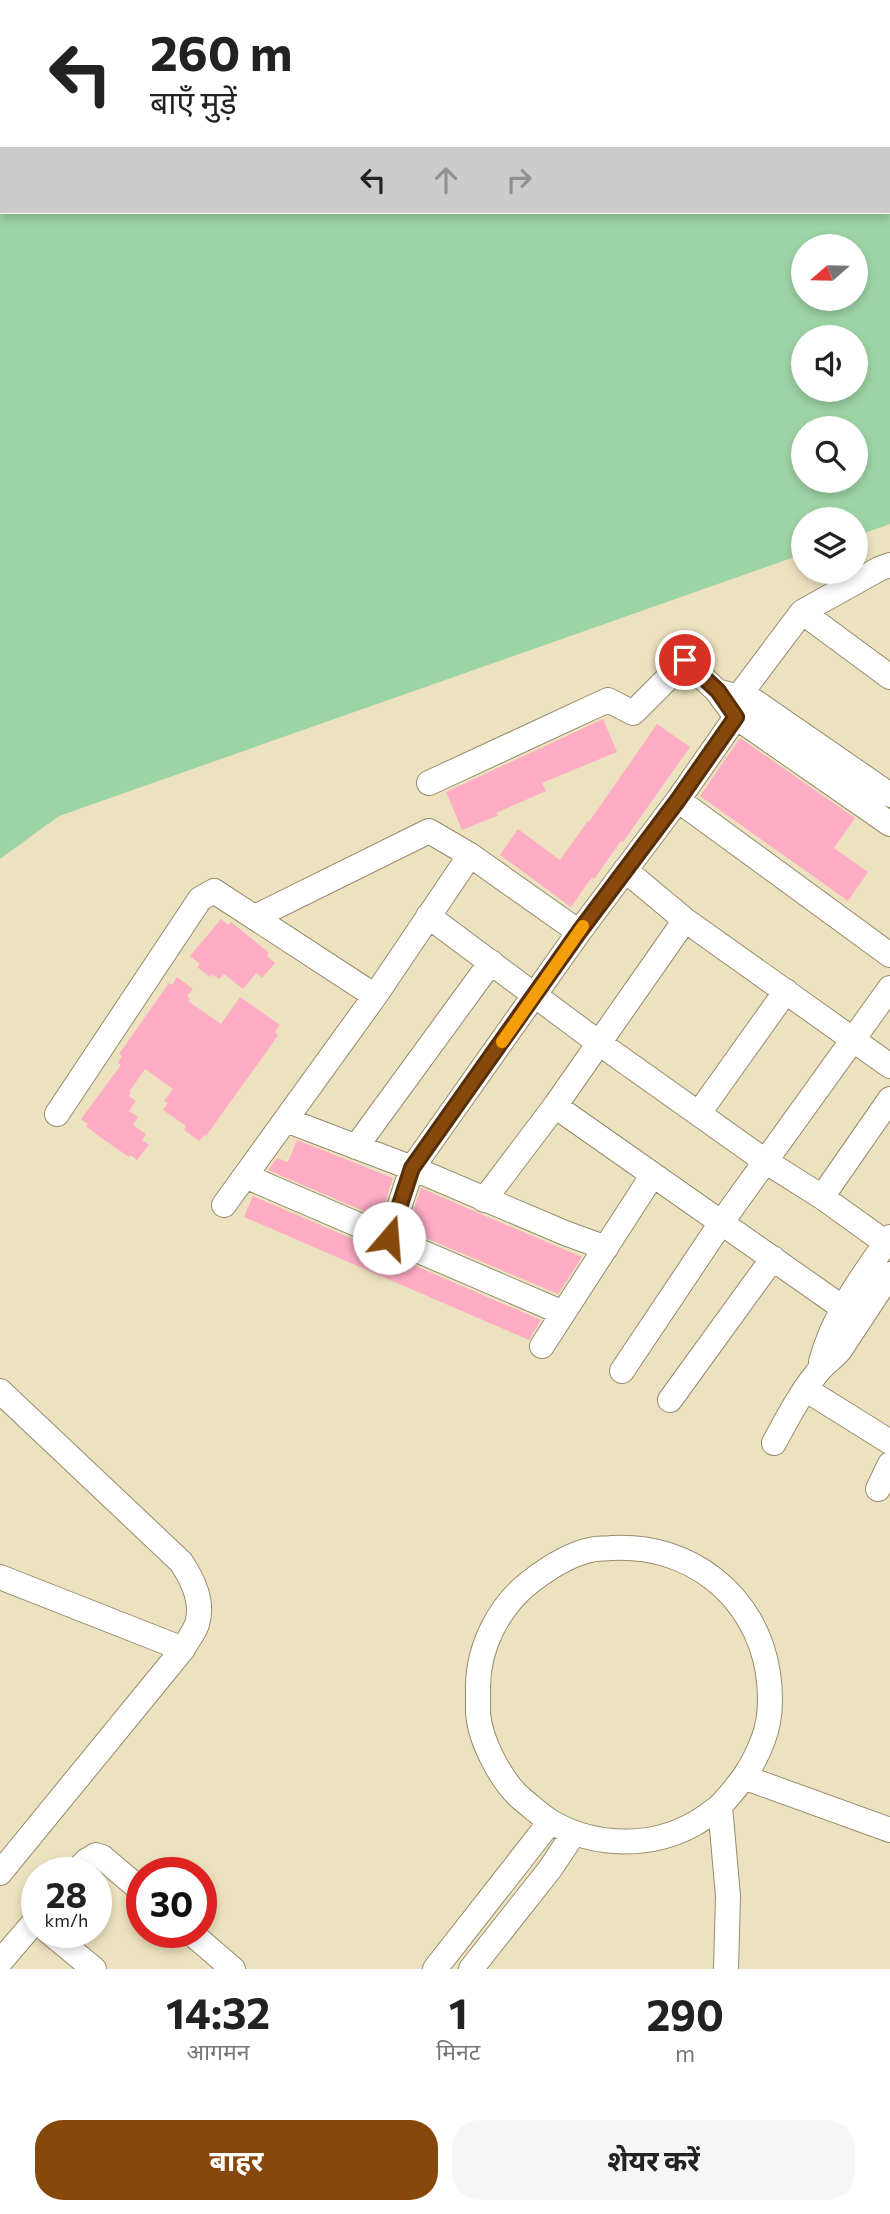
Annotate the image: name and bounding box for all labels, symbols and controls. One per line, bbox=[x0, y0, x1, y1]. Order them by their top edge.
text: 260 m bbox=[150, 21, 292, 81]
icon: left bbox=[35, 28, 126, 119]
text: बाएँ मुड़ें bbox=[150, 81, 237, 121]
icon: left bbox=[354, 161, 392, 199]
icon: ahead bbox=[427, 161, 465, 199]
icon: right bbox=[500, 161, 538, 199]
north arrow bbox=[791, 234, 868, 312]
map controls bbox=[791, 234, 868, 584]
button: sound bbox=[791, 325, 868, 402]
button: search bbox=[791, 416, 868, 493]
button: layers bbox=[791, 507, 868, 584]
pin bbox=[655, 630, 715, 690]
icon: arrive bbox=[666, 641, 704, 679]
position arrow bbox=[352, 1201, 426, 1275]
speed limit sign: 30 bbox=[126, 1857, 217, 1948]
text: 28 bbox=[46, 1872, 87, 1915]
text: km/h bbox=[45, 1909, 88, 1931]
text: 14:32 bbox=[166, 1986, 270, 2038]
text: 1 bbox=[449, 1986, 468, 2038]
text: 290 bbox=[646, 1988, 724, 2040]
text: आगमन bbox=[187, 2037, 250, 2065]
text: मिनट bbox=[436, 2037, 480, 2065]
text: m bbox=[675, 2039, 695, 2067]
button: बाहर bbox=[35, 2120, 438, 2200]
button: शेयर करें bbox=[452, 2120, 855, 2200]

